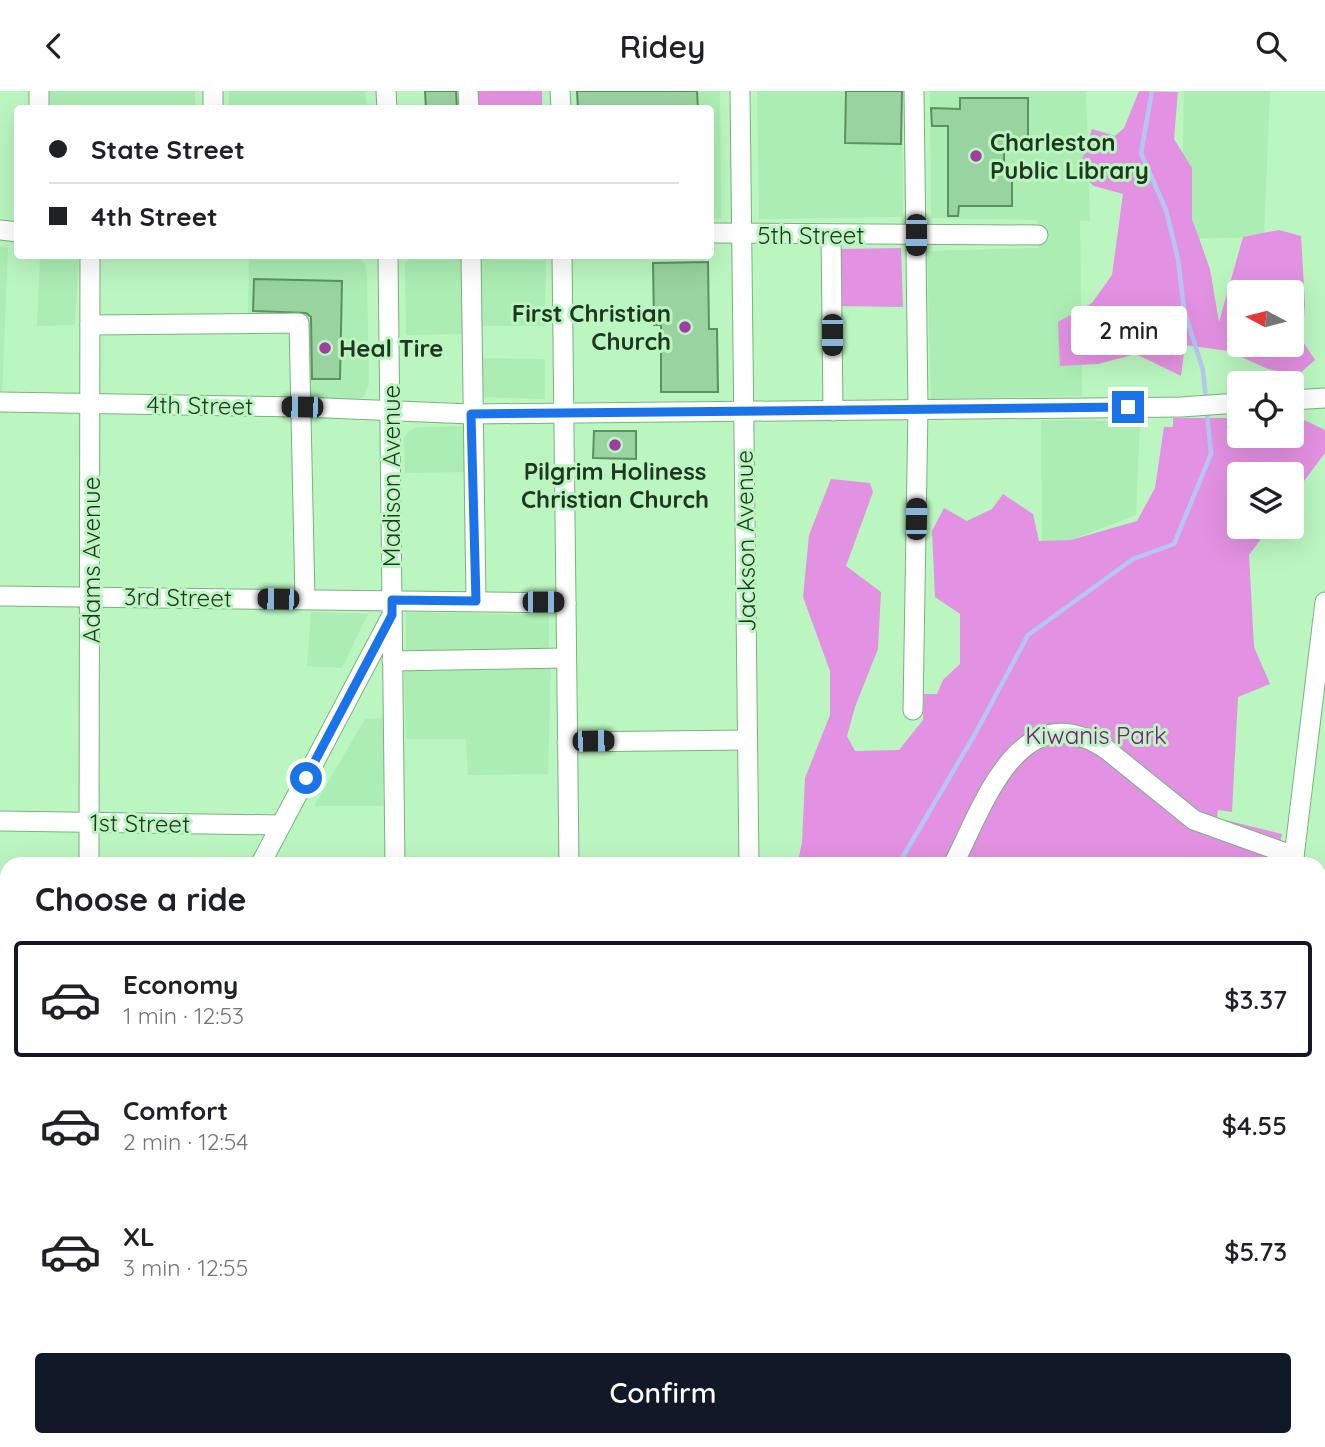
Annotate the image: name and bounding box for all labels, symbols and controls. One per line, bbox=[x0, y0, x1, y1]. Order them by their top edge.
text: Ridey bbox=[619, 26, 706, 66]
icon: back bbox=[35, 27, 73, 65]
icon: search bbox=[1252, 27, 1290, 65]
place label: Charleston Public Library bbox=[990, 127, 1149, 185]
text: State Street bbox=[91, 133, 245, 166]
marker: Charleston Public Library bbox=[968, 148, 984, 164]
text: 4th Street bbox=[91, 200, 218, 233]
car bbox=[906, 214, 927, 256]
street label: 5th Street bbox=[758, 220, 865, 250]
north arrow bbox=[1227, 280, 1304, 357]
map controls bbox=[1227, 280, 1304, 539]
place label: First Christian Church bbox=[512, 298, 671, 356]
callout: 2 min bbox=[1070, 306, 1186, 355]
car bbox=[822, 314, 843, 356]
text: 2 min bbox=[1099, 316, 1159, 345]
marker: First Christian Church bbox=[677, 319, 693, 335]
place label: Heal Tire bbox=[339, 333, 444, 363]
marker: Heal Tire bbox=[317, 340, 333, 356]
button: locate bbox=[1227, 371, 1304, 448]
street label: Madison Avenue bbox=[376, 385, 406, 567]
street label: 4th Street bbox=[146, 389, 254, 421]
route end bbox=[1112, 391, 1144, 423]
car bbox=[281, 396, 324, 418]
marker: Pilgrim Holiness Christian Church bbox=[607, 437, 623, 453]
street label: Jackson Avenue bbox=[728, 450, 762, 632]
place label: Pilgrim Holiness Christian Church bbox=[521, 456, 709, 514]
button: layers bbox=[1227, 462, 1304, 539]
street label: Adams Avenue bbox=[76, 477, 106, 643]
car bbox=[906, 498, 927, 540]
street label: 3rd Street bbox=[124, 581, 232, 613]
car bbox=[257, 588, 300, 610]
car bbox=[523, 592, 565, 613]
park label: Kiwanis Park bbox=[1025, 720, 1167, 750]
car bbox=[572, 730, 615, 752]
route start bbox=[290, 762, 322, 794]
street label: 1st Street bbox=[90, 807, 190, 839]
text: Choose a ride bbox=[35, 879, 247, 919]
icon: car bbox=[39, 968, 102, 1031]
text: Economy bbox=[123, 968, 238, 1001]
text: $3.37 bbox=[1224, 983, 1287, 1016]
text: 1 min · 12:53 bbox=[123, 1001, 244, 1030]
icon: car bbox=[39, 1094, 102, 1157]
text: Comfort bbox=[123, 1094, 228, 1127]
text: $4.55 bbox=[1222, 1109, 1287, 1142]
text: 2 min · 12:54 bbox=[123, 1127, 248, 1156]
icon: car bbox=[39, 1220, 102, 1283]
text: XL bbox=[123, 1220, 155, 1253]
text: $5.73 bbox=[1224, 1235, 1287, 1268]
text: 3 min · 12:55 bbox=[123, 1253, 248, 1282]
button: Confirm bbox=[35, 1353, 1291, 1433]

